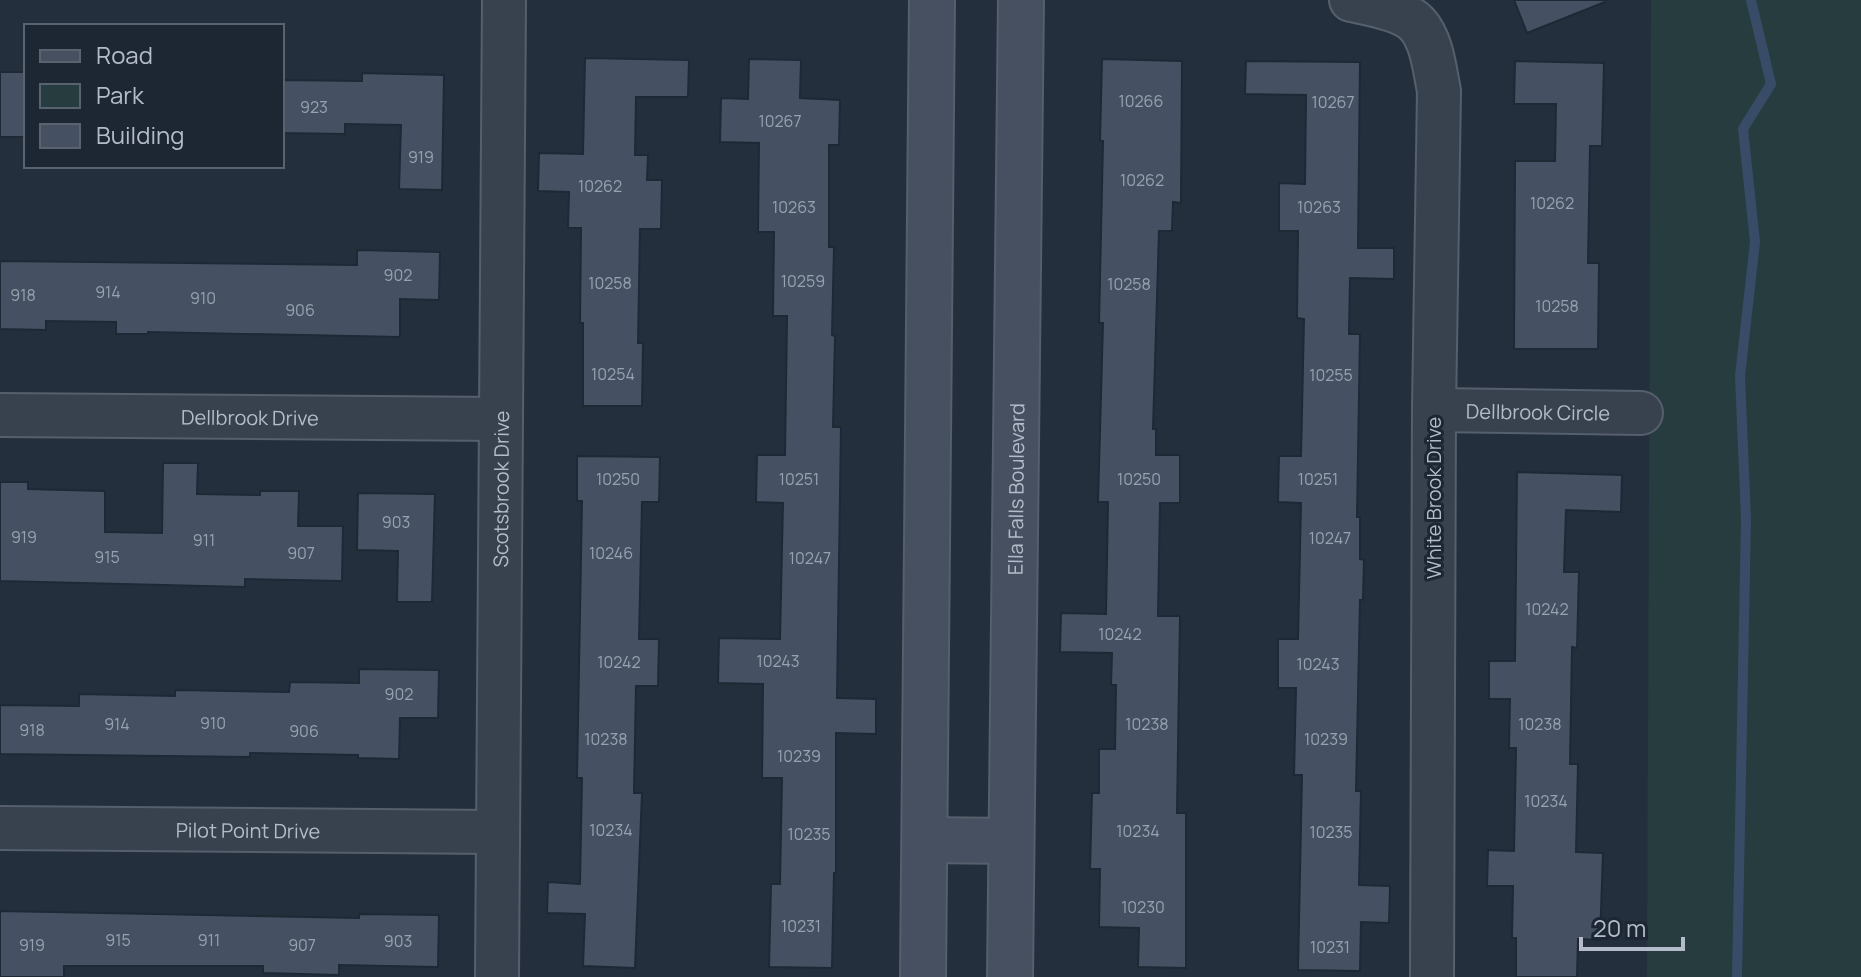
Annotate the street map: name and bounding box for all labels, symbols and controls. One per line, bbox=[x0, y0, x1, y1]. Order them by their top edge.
legend bbox=[24, 24, 284, 168]
text: Road bbox=[96, 38, 153, 71]
text: Park bbox=[96, 78, 145, 111]
house number: 10266 bbox=[1119, 90, 1163, 112]
house number: 10267 bbox=[1311, 91, 1355, 113]
house number: 923 bbox=[300, 96, 328, 118]
house number: 10267 bbox=[758, 110, 802, 132]
text: Building bbox=[96, 118, 184, 151]
house number: 919 bbox=[408, 146, 434, 168]
house number: 10262 bbox=[1120, 169, 1164, 191]
house number: 10262 bbox=[578, 175, 622, 197]
house number: 10262 bbox=[1530, 192, 1574, 214]
house number: 10263 bbox=[772, 196, 816, 218]
house number: 10263 bbox=[1297, 196, 1341, 218]
house number: 902 bbox=[384, 264, 412, 286]
house number: 10259 bbox=[781, 270, 825, 292]
house number: 10258 bbox=[588, 272, 632, 294]
house number: 10258 bbox=[1107, 273, 1151, 295]
house number: 914 bbox=[95, 281, 121, 303]
house number: 918 bbox=[10, 284, 36, 306]
house number: 910 bbox=[190, 287, 216, 309]
house number: 10258 bbox=[1535, 295, 1579, 317]
house number: 906 bbox=[285, 299, 315, 321]
house number: 10254 bbox=[591, 363, 635, 385]
house number: 10255 bbox=[1309, 364, 1353, 386]
street label: Dellbrook Circle bbox=[1466, 397, 1610, 426]
street label: Dellbrook Drive bbox=[181, 403, 319, 431]
street label: Ella Falls Boulevard bbox=[1001, 403, 1030, 575]
street label: Scotsbrook Drive bbox=[486, 411, 515, 567]
street label: White Brook Drive bbox=[1420, 417, 1447, 579]
house number: 10250 bbox=[596, 468, 640, 490]
house number: 10251 bbox=[779, 468, 819, 490]
house number: 10250 bbox=[1117, 468, 1161, 490]
house number: 10251 bbox=[1298, 468, 1338, 490]
house number: 903 bbox=[382, 511, 410, 533]
house number: 919 bbox=[11, 526, 37, 548]
house number: 10247 bbox=[1309, 527, 1351, 549]
house number: 911 bbox=[193, 529, 215, 551]
house number: 907 bbox=[287, 542, 315, 564]
house number: 10246 bbox=[589, 542, 633, 564]
house number: 915 bbox=[94, 546, 120, 568]
house number: 10247 bbox=[789, 547, 831, 569]
house number: 10242 bbox=[1525, 598, 1569, 620]
house number: 10242 bbox=[1098, 623, 1142, 645]
house number: 10243 bbox=[756, 650, 800, 672]
house number: 10242 bbox=[597, 651, 641, 673]
house number: 10243 bbox=[1296, 653, 1340, 675]
house number: 902 bbox=[385, 683, 413, 705]
house number: 910 bbox=[200, 712, 226, 734]
house number: 914 bbox=[104, 713, 130, 735]
house number: 10238 bbox=[1125, 713, 1169, 735]
house number: 10238 bbox=[1518, 713, 1562, 735]
house number: 918 bbox=[19, 719, 45, 741]
house number: 906 bbox=[289, 720, 319, 742]
house number: 10238 bbox=[584, 728, 628, 750]
house number: 10239 bbox=[1304, 728, 1348, 750]
house number: 10239 bbox=[777, 745, 821, 767]
house number: 10234 bbox=[1524, 790, 1568, 812]
street label: Pilot Point Drive bbox=[176, 816, 320, 844]
house number: 10234 bbox=[589, 819, 633, 841]
house number: 10234 bbox=[1116, 820, 1160, 842]
house number: 10235 bbox=[1309, 821, 1353, 843]
house number: 10235 bbox=[787, 823, 831, 845]
house number: 10230 bbox=[1121, 896, 1165, 918]
scale bar bbox=[1581, 901, 1683, 951]
text: 20 m bbox=[1593, 911, 1646, 944]
house number: 10231 bbox=[781, 915, 821, 937]
house number: 915 bbox=[105, 929, 131, 951]
house number: 911 bbox=[198, 929, 220, 951]
house number: 903 bbox=[384, 930, 412, 952]
house number: 919 bbox=[19, 934, 45, 956]
house number: 907 bbox=[288, 934, 316, 956]
house number: 10231 bbox=[1310, 936, 1350, 958]

